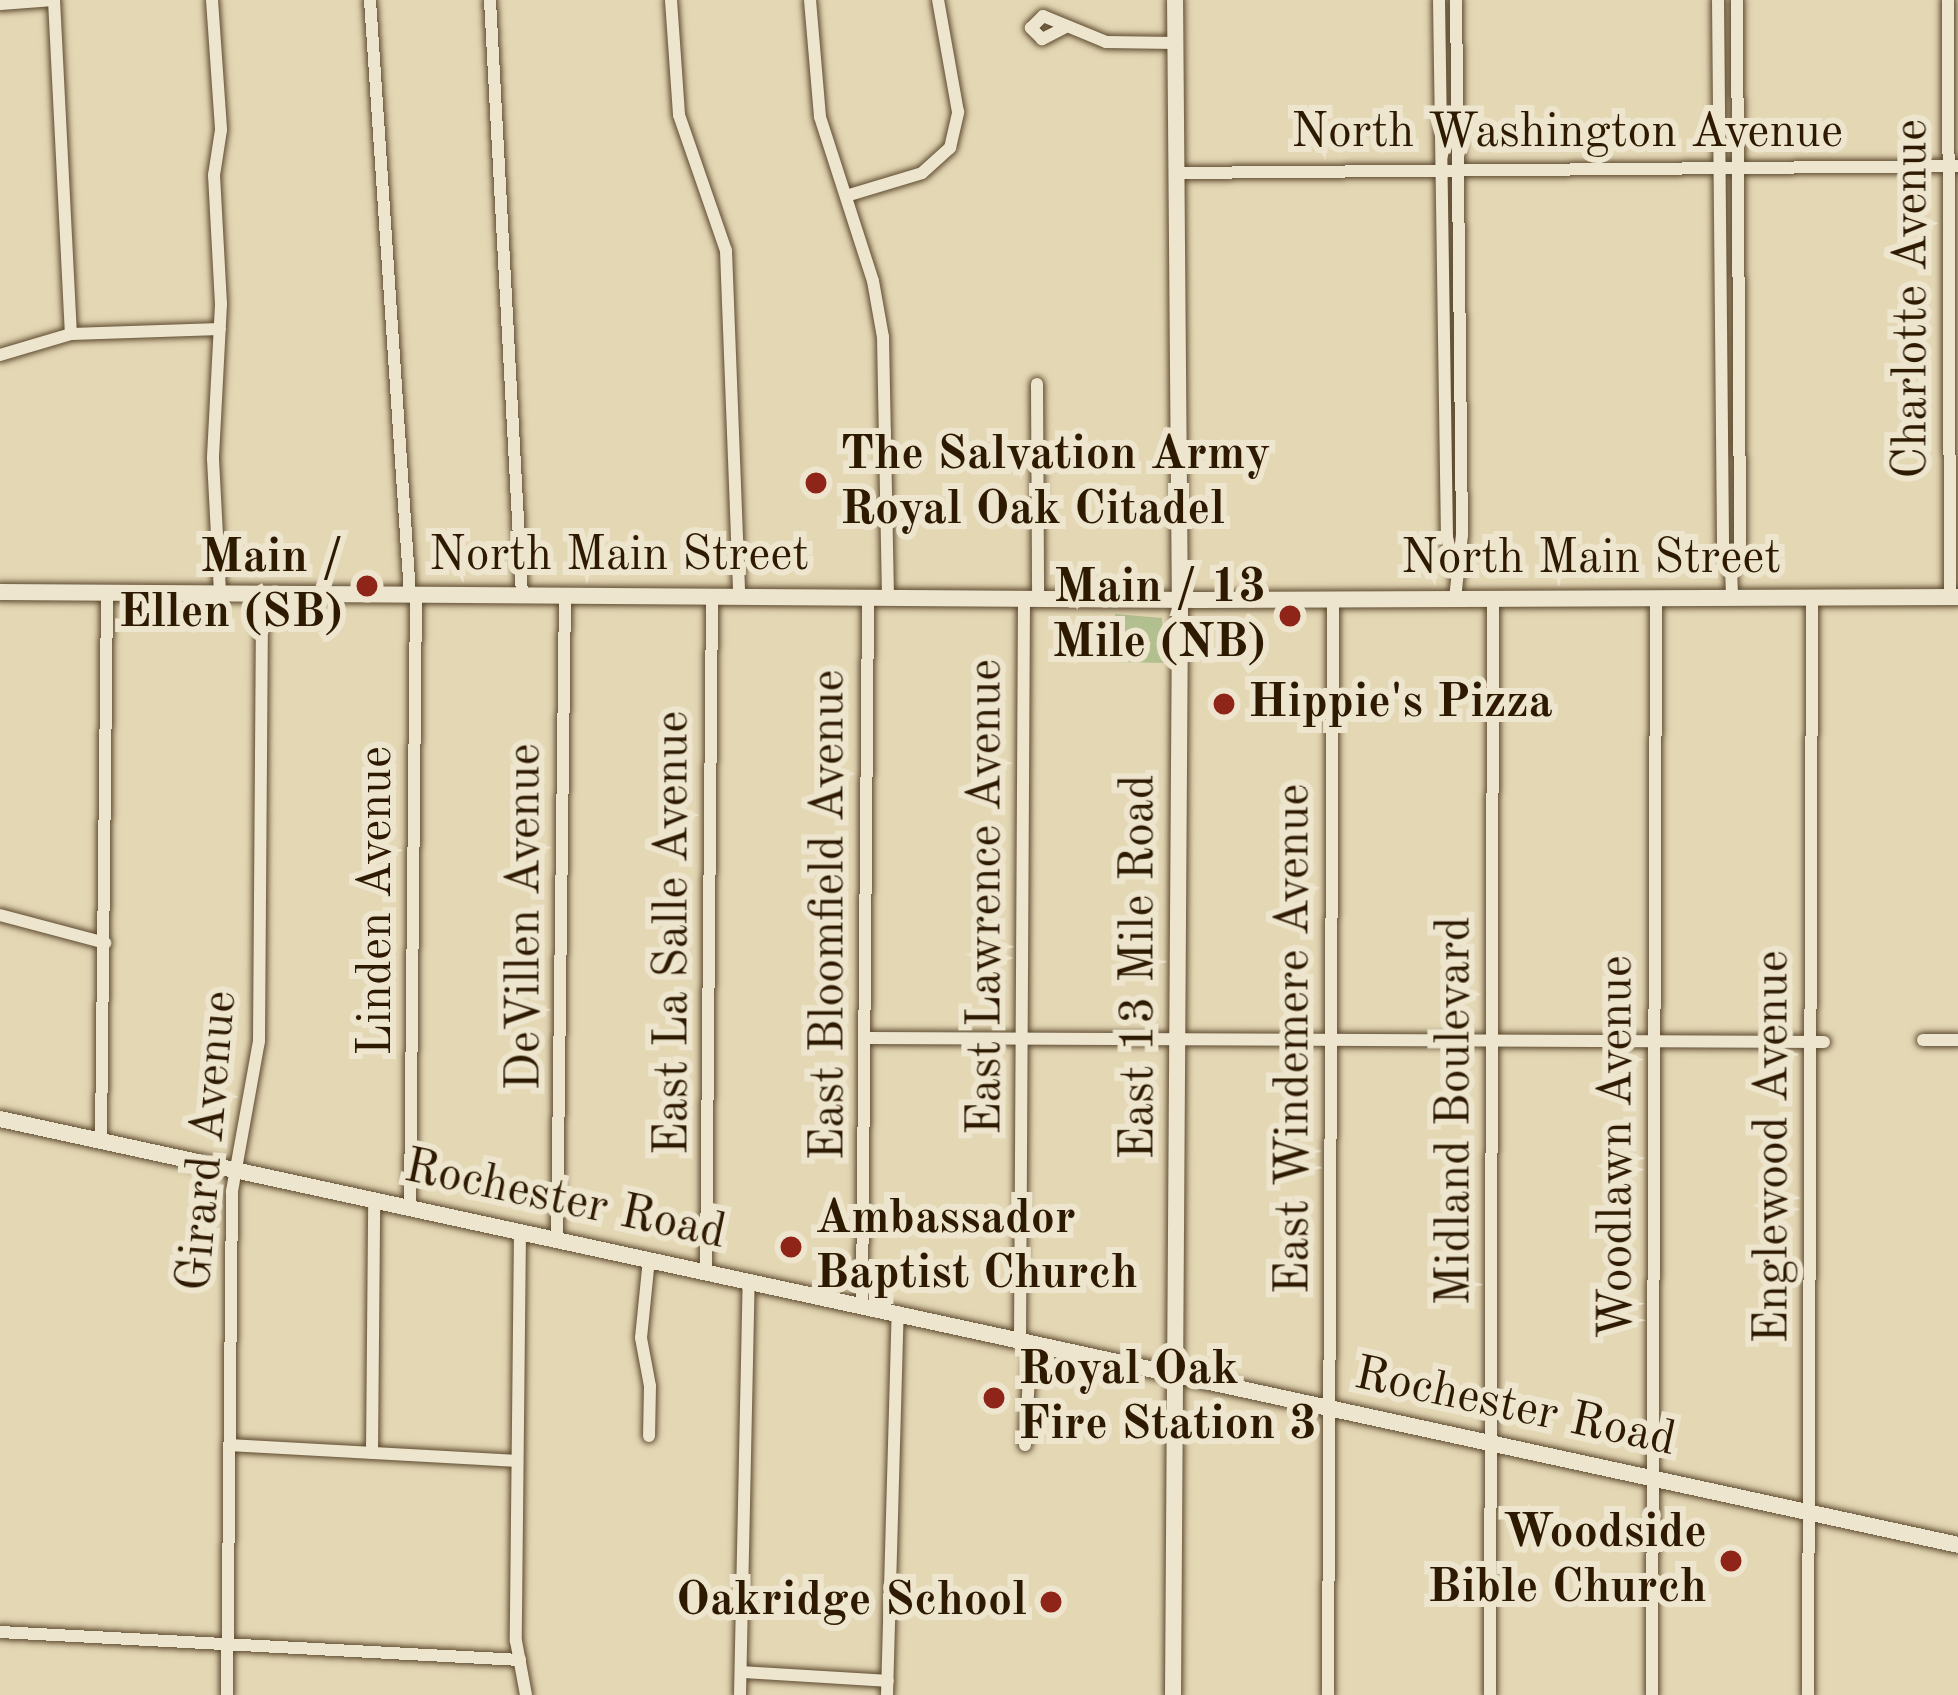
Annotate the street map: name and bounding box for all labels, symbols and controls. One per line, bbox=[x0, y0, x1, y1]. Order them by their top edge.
street label: North Washington Avenue bbox=[1291, 105, 1843, 163]
street label: Charlotte Avenue bbox=[1884, 119, 1942, 479]
place label: The Salvation Army Royal Oak Citadel bbox=[840, 426, 1271, 539]
marker: The Salvation Army Royal Oak Citadel bbox=[803, 470, 829, 496]
street label: North Main Street bbox=[429, 528, 809, 586]
place label: Main / Ellen (SB) bbox=[118, 529, 343, 642]
street label: North Main Street bbox=[1401, 531, 1781, 589]
place label: Main / 13 Mile (NB) bbox=[1052, 559, 1266, 672]
marker: Main / Ellen (SB) bbox=[354, 573, 380, 599]
marker: Main / 13 Mile (NB) bbox=[1277, 603, 1303, 629]
street label: East Lawrence Avenue bbox=[958, 659, 1016, 1135]
street label: East Bloomfield Avenue bbox=[801, 669, 859, 1161]
place label: Hippie's Pizza bbox=[1248, 675, 1553, 733]
marker: Hippie's Pizza bbox=[1211, 691, 1237, 717]
street label: East La Salle Avenue bbox=[645, 711, 703, 1155]
street label: DeVillen Avenue bbox=[497, 743, 555, 1091]
street label: Linden Avenue bbox=[349, 746, 407, 1056]
street label: East 13 Mile Road bbox=[1111, 774, 1169, 1160]
street label: East Windemere Avenue bbox=[1266, 784, 1324, 1294]
street label: Midland Boulevard bbox=[1427, 916, 1485, 1306]
street label: Englewood Avenue bbox=[1745, 950, 1803, 1344]
street label: Woodlawn Avenue bbox=[1589, 955, 1647, 1339]
street label: Girard Avenue bbox=[167, 988, 251, 1294]
street label: Rochester Road bbox=[399, 1139, 731, 1263]
place label: Ambassador Baptist Church bbox=[815, 1190, 1138, 1303]
marker: Ambassador Baptist Church bbox=[778, 1234, 804, 1260]
place label: Royal Oak Fire Station 3 bbox=[1018, 1341, 1317, 1454]
street label: Rochester Road bbox=[1349, 1346, 1681, 1470]
marker: Royal Oak Fire Station 3 bbox=[981, 1385, 1007, 1411]
place label: Woodside Bible Church bbox=[1427, 1504, 1707, 1617]
marker: Woodside Bible Church bbox=[1718, 1548, 1744, 1574]
place label: Oakridge School bbox=[676, 1573, 1027, 1631]
marker: Oakridge School bbox=[1038, 1589, 1064, 1615]

